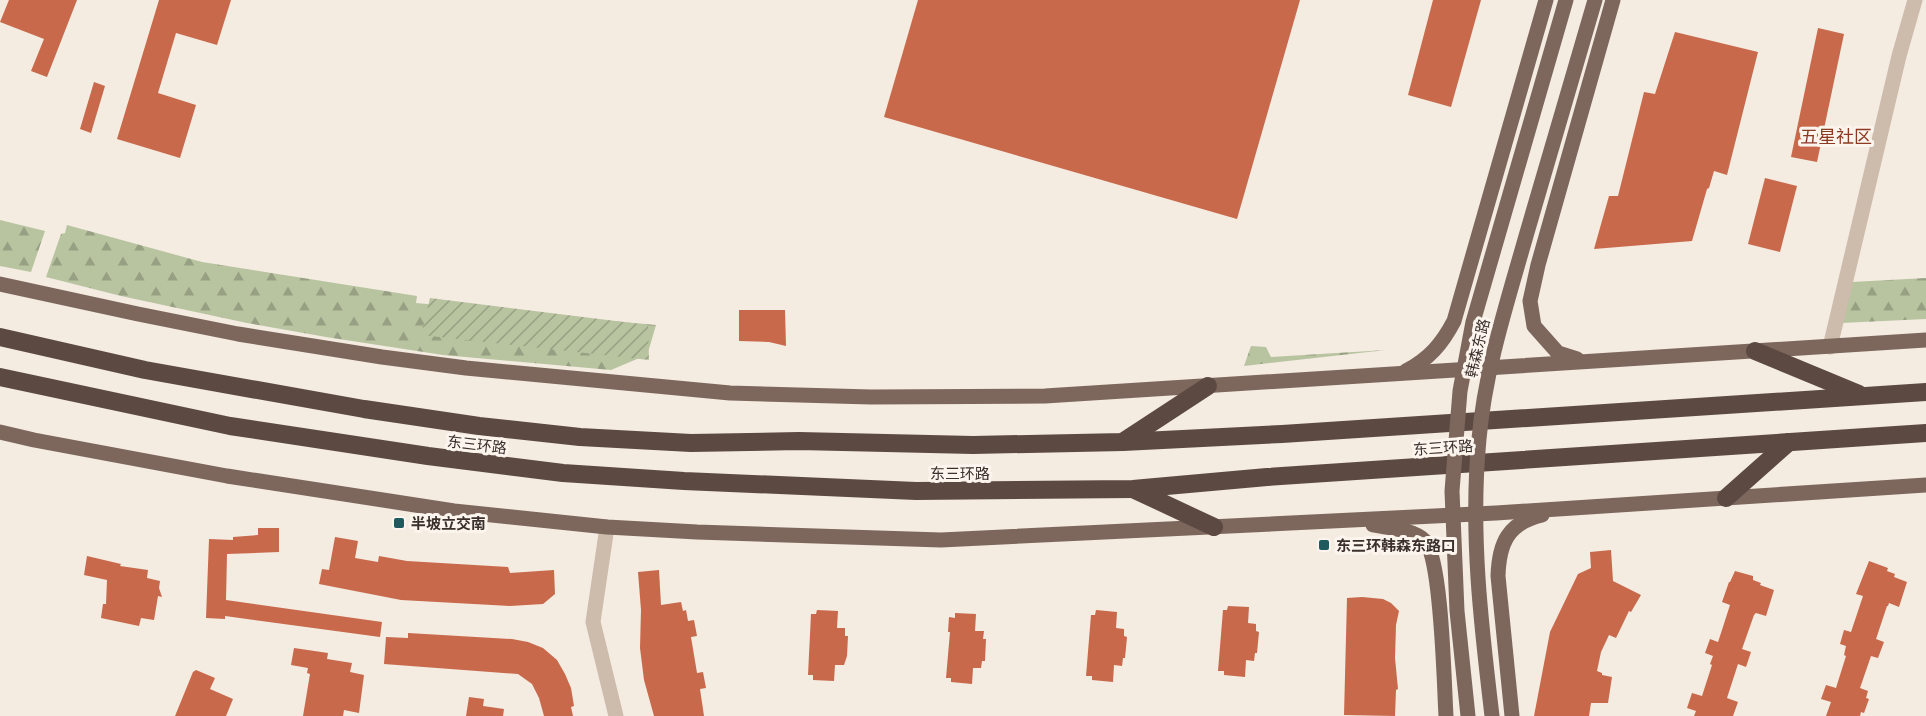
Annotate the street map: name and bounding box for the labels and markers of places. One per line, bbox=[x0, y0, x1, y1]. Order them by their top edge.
place label: 半坡立交南 bbox=[411, 514, 486, 532]
marker: 半坡立交南 bbox=[392, 516, 406, 530]
place label: 东三环韩森东路口 bbox=[1336, 536, 1456, 554]
marker: 东三环韩森东路口 bbox=[1317, 538, 1331, 552]

